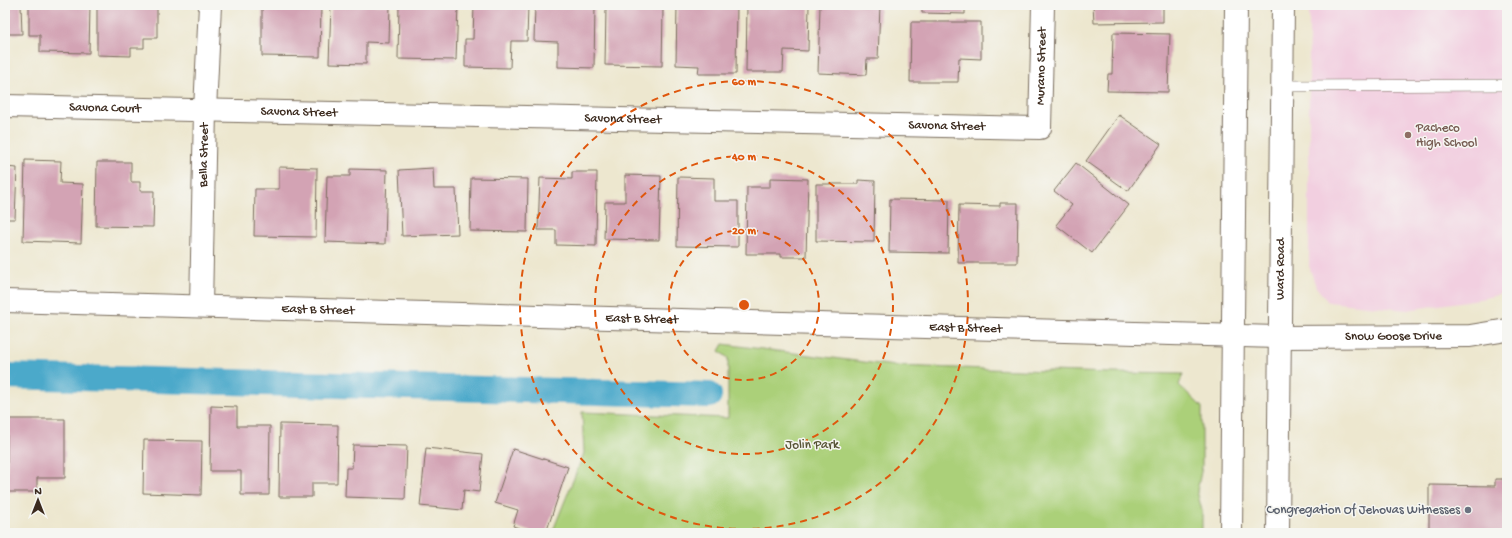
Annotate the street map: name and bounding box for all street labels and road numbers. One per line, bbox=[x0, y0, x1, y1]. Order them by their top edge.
street label: Murano Street bbox=[1033, 26, 1050, 105]
street label: Savona Court bbox=[69, 100, 143, 116]
street label: Savona Street bbox=[260, 104, 339, 121]
street label: Savona Street bbox=[584, 111, 663, 127]
street label: Savona Street bbox=[908, 118, 987, 134]
street label: Bella Street bbox=[196, 121, 212, 188]
street label: Ward Road bbox=[1273, 237, 1288, 300]
street label: East B Street bbox=[281, 301, 356, 318]
street label: East B Street bbox=[605, 310, 680, 328]
street label: East B Street bbox=[929, 320, 1004, 337]
street label: Snow Goose Drive bbox=[1345, 329, 1442, 344]

